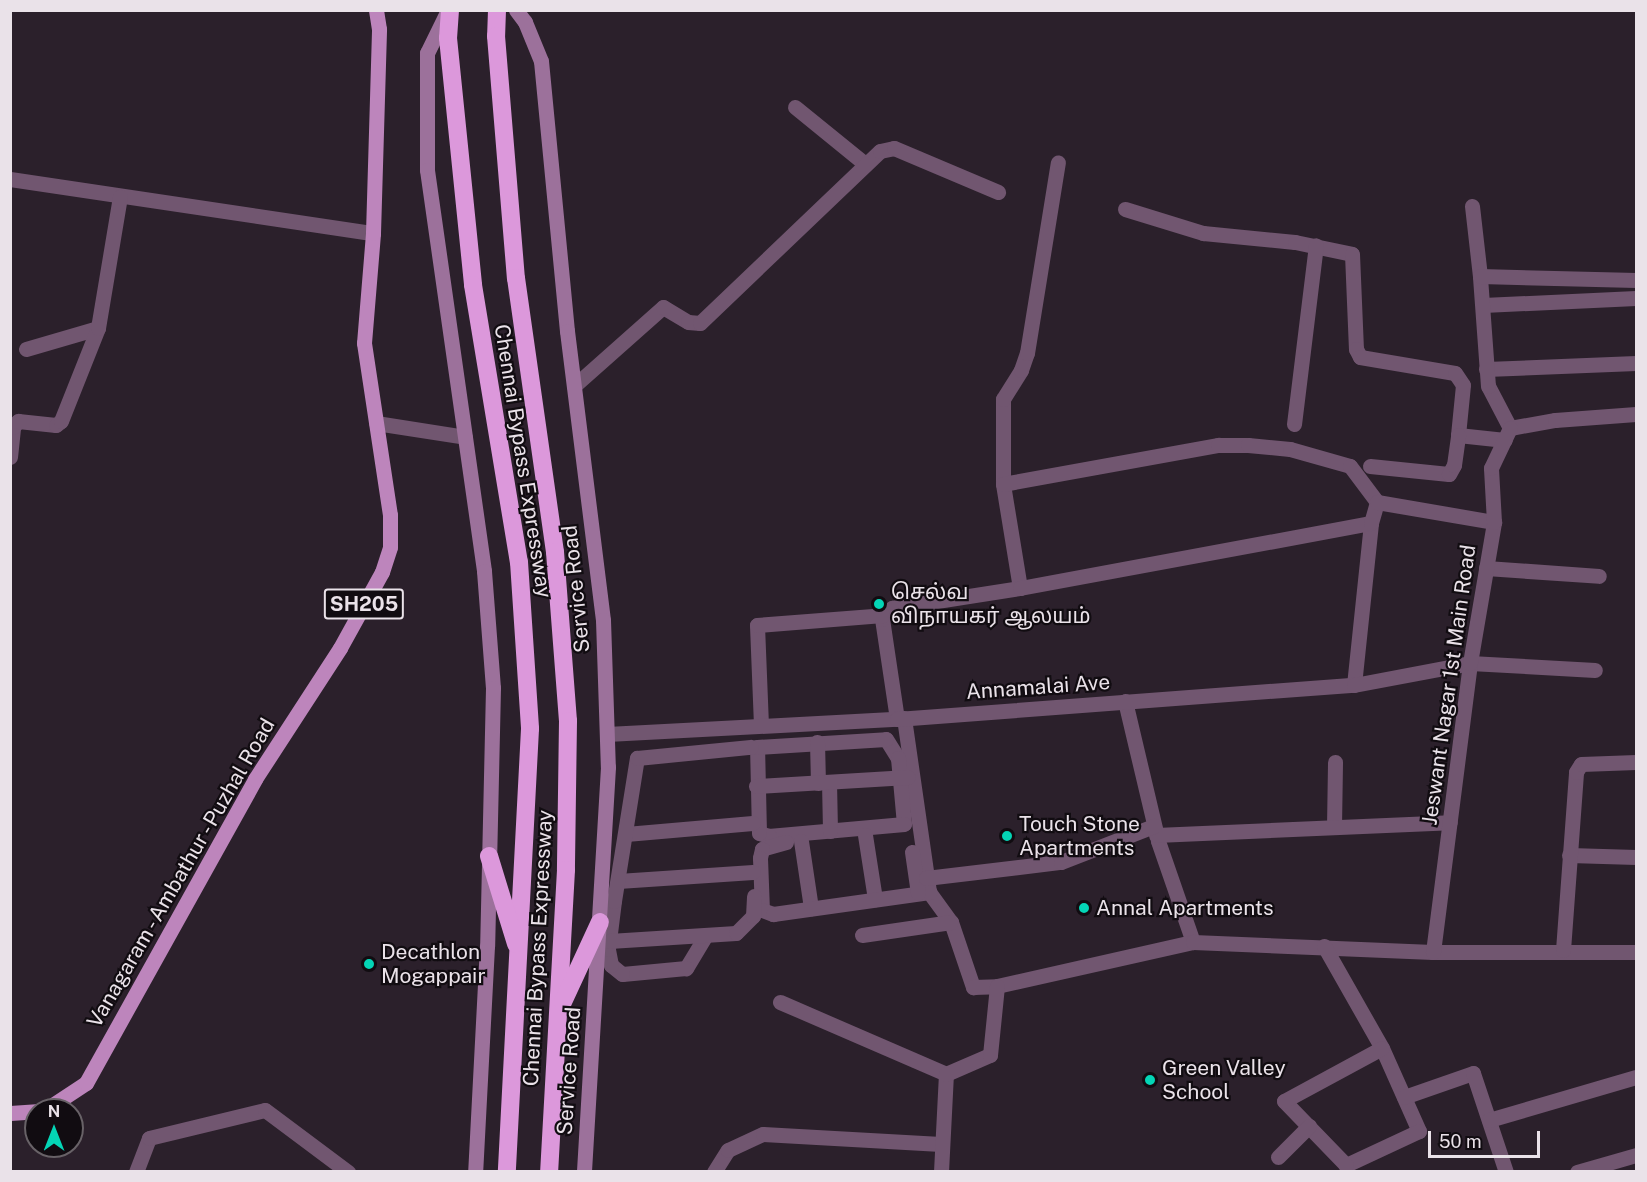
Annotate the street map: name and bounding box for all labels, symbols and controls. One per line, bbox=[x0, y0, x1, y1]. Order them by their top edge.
street label: Chennai Bypass Expressway bbox=[489, 322, 557, 600]
street label: Service Road bbox=[557, 524, 595, 654]
street label: Jeswant Nagar 1st Main Road bbox=[1417, 543, 1481, 827]
place label: செல்வ விநாயகர் ஆலயம் bbox=[891, 579, 1090, 629]
road number: SH205 bbox=[324, 587, 404, 621]
marker: செல்வ விநாயகர் ஆலயம் bbox=[872, 597, 886, 611]
street label: Annamalai Ave bbox=[965, 669, 1111, 705]
street label: Vanagaram - Ambathur - Puzhal Road bbox=[79, 709, 283, 1037]
street label: Chennai Bypass Expressway bbox=[518, 809, 558, 1087]
place label: Touch Stone Apartments bbox=[1019, 811, 1140, 861]
marker: Touch Stone Apartments bbox=[1000, 829, 1014, 843]
place label: Annal Apartments bbox=[1096, 895, 1274, 921]
marker: Annal Apartments bbox=[1077, 901, 1091, 915]
place label: Decathlon Mogappair bbox=[381, 939, 486, 989]
marker: Decathlon Mogappair bbox=[362, 957, 376, 971]
street label: Service Road bbox=[552, 1006, 586, 1136]
place label: Green Valley School bbox=[1162, 1055, 1286, 1105]
marker: Green Valley School bbox=[1143, 1073, 1157, 1087]
north arrow bbox=[24, 1098, 84, 1158]
text: N bbox=[48, 1102, 60, 1121]
scale bar bbox=[1431, 1119, 1544, 1157]
text: 50 m bbox=[1439, 1131, 1482, 1152]

